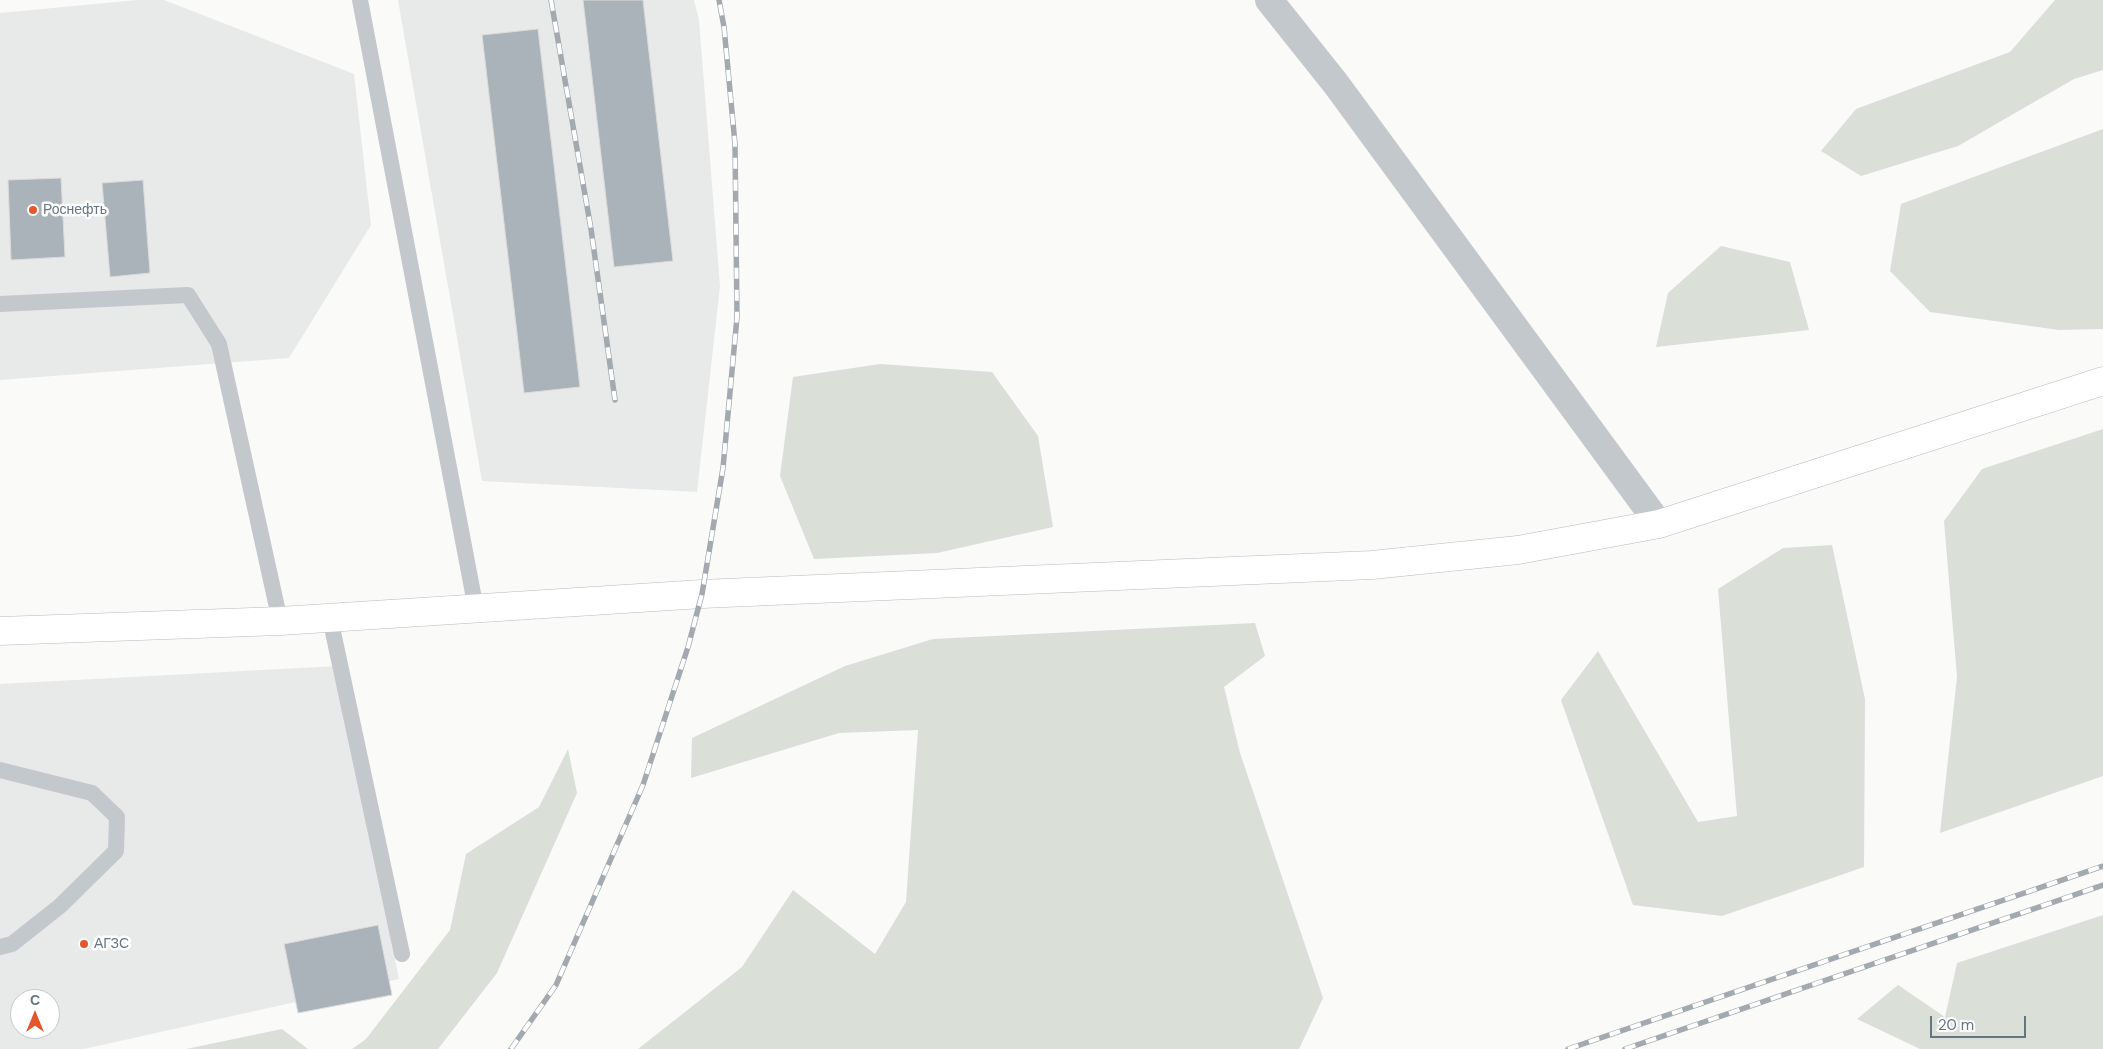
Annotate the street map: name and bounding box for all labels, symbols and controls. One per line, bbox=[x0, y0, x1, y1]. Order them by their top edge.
place label: Роснефть bbox=[43, 202, 107, 218]
marker: Роснефть bbox=[27, 204, 39, 216]
place label: АГЗС bbox=[94, 936, 129, 952]
marker: АГЗС bbox=[78, 938, 90, 950]
north arrow bbox=[10, 989, 60, 1039]
text: С bbox=[30, 991, 40, 1009]
scale bar bbox=[1933, 1006, 2029, 1038]
text: 20 m bbox=[1938, 1015, 1974, 1035]

